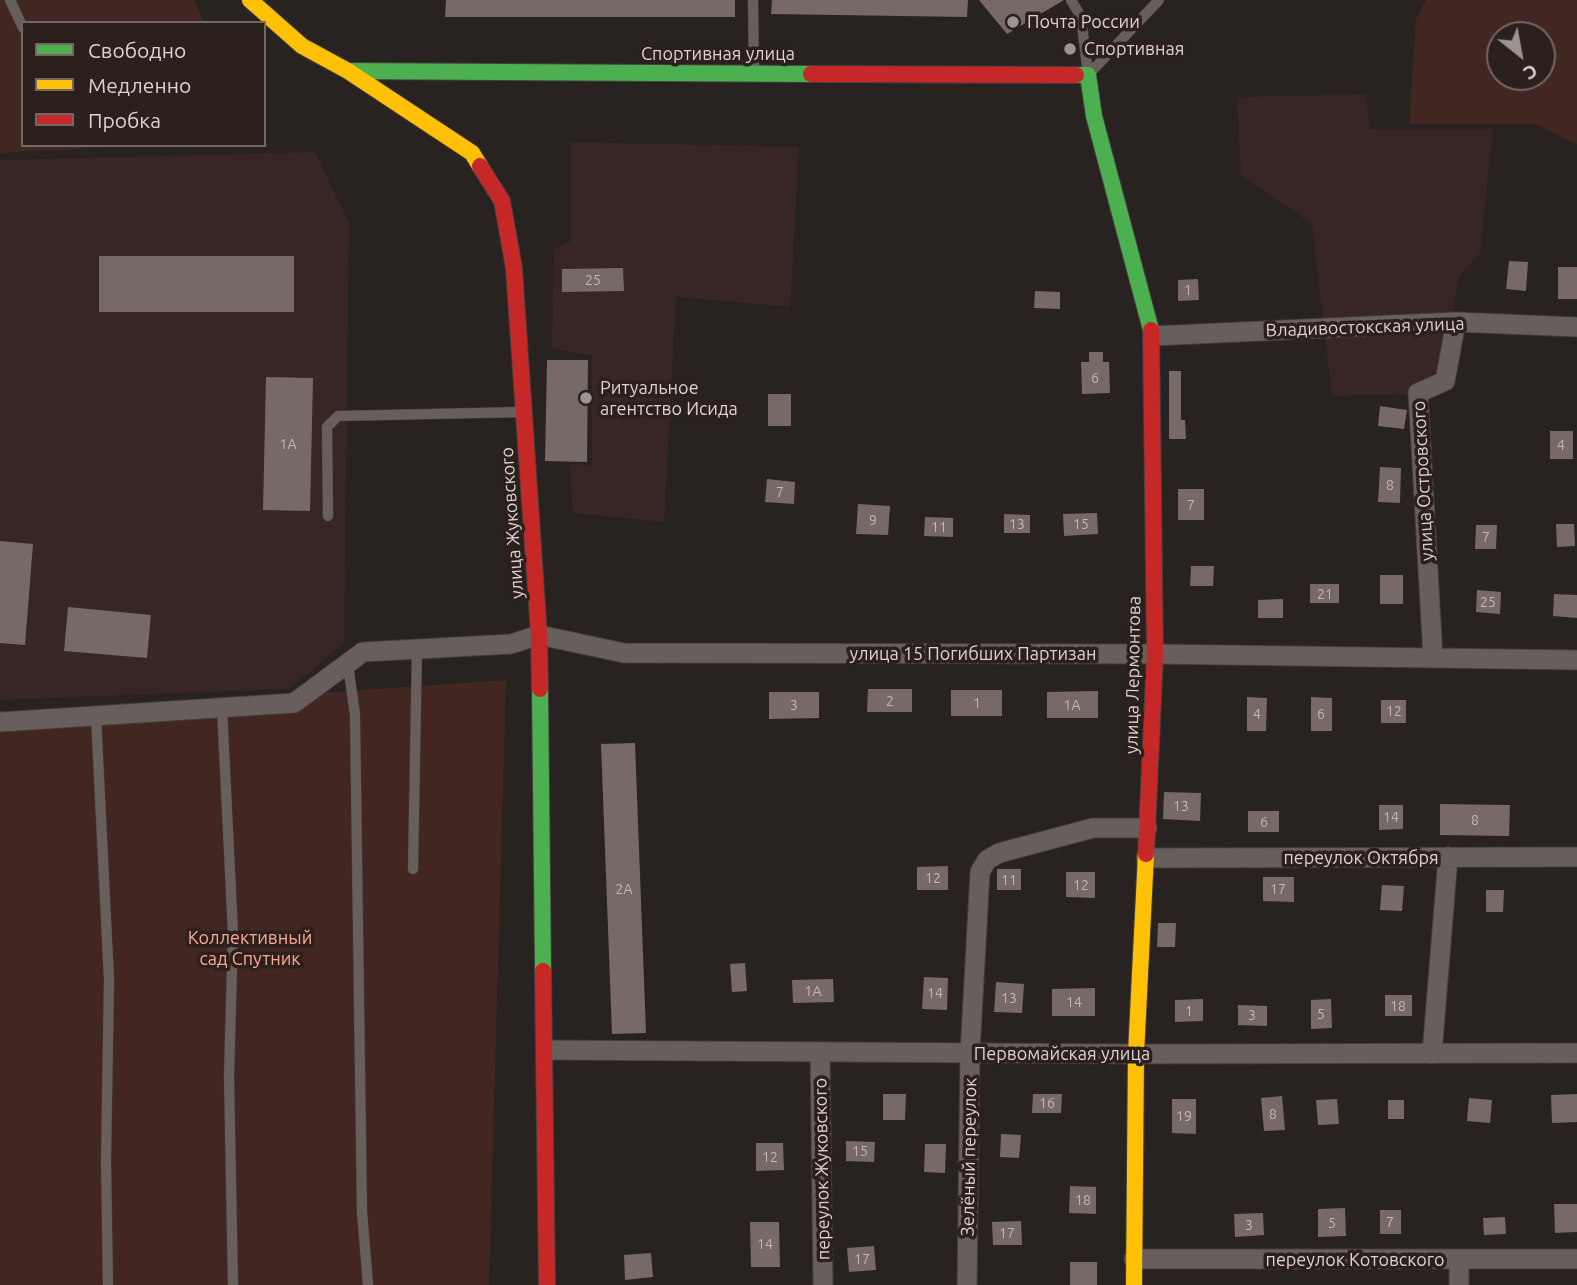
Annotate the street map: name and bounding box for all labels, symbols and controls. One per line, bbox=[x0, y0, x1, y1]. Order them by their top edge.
place label: Почта России bbox=[1027, 11, 1140, 33]
marker: Почта России bbox=[1005, 14, 1021, 30]
legend bbox=[21, 21, 266, 147]
north arrow bbox=[1486, 21, 1556, 91]
text: Свободно bbox=[88, 38, 186, 62]
place label: Спортивная bbox=[1084, 38, 1184, 60]
marker: Спортивная bbox=[1062, 41, 1078, 57]
street label: Спортивная улица bbox=[641, 43, 795, 65]
text: С bbox=[1520, 60, 1542, 85]
text: Медленно bbox=[88, 73, 191, 97]
text: Пробка bbox=[88, 108, 161, 132]
house number: 25 bbox=[585, 272, 601, 288]
house number: 1 bbox=[1184, 282, 1192, 298]
street label: Владивостокская улица bbox=[1265, 313, 1465, 341]
house number: 6 bbox=[1091, 370, 1099, 386]
place label: Ритуальное агентство Исида bbox=[600, 377, 738, 420]
marker: Ритуальное агентство Исида bbox=[578, 390, 594, 406]
street label: улица Островского bbox=[1408, 400, 1438, 562]
house number: 1А bbox=[280, 436, 296, 452]
house number: 4 bbox=[1557, 437, 1565, 453]
street label: улица Жуковского bbox=[496, 446, 528, 600]
house number: 8 bbox=[1386, 477, 1394, 493]
house number: 7 bbox=[776, 484, 784, 500]
house number: 7 bbox=[1187, 497, 1195, 513]
house number: 9 bbox=[869, 512, 877, 528]
house number: 13 bbox=[1009, 516, 1025, 532]
house number: 15 bbox=[1073, 516, 1089, 532]
house number: 11 bbox=[931, 519, 947, 535]
house number: 7 bbox=[1482, 529, 1490, 545]
house number: 21 bbox=[1317, 586, 1333, 602]
house number: 25 bbox=[1480, 594, 1496, 610]
street label: улица Лермонтова bbox=[1121, 596, 1145, 754]
street label: улица 15 Погибших Партизан bbox=[850, 643, 1096, 665]
house number: 2 bbox=[886, 693, 894, 709]
house number: 1 bbox=[973, 695, 981, 711]
house number: 3 bbox=[790, 697, 798, 713]
house number: 1А bbox=[1064, 697, 1080, 713]
house number: 12 bbox=[1386, 703, 1402, 719]
house number: 4 bbox=[1253, 706, 1261, 722]
house number: 6 bbox=[1317, 706, 1325, 722]
house number: 13 bbox=[1173, 798, 1189, 814]
house number: 14 bbox=[1383, 809, 1399, 825]
house number: 8 bbox=[1471, 812, 1479, 828]
house number: 6 bbox=[1260, 814, 1268, 830]
street label: переулок Октября bbox=[1283, 847, 1439, 869]
house number: 12 bbox=[925, 870, 941, 886]
house number: 11 bbox=[1001, 872, 1017, 888]
house number: 12 bbox=[1073, 877, 1089, 893]
house number: 2А bbox=[616, 881, 632, 897]
house number: 17 bbox=[1270, 881, 1286, 897]
park label: Коллективный сад Спутник bbox=[188, 927, 312, 970]
house number: 1А bbox=[805, 983, 821, 999]
house number: 14 bbox=[927, 985, 943, 1001]
house number: 13 bbox=[1001, 990, 1017, 1006]
house number: 14 bbox=[1066, 994, 1082, 1010]
house number: 18 bbox=[1390, 998, 1406, 1014]
house number: 1 bbox=[1185, 1003, 1193, 1019]
house number: 5 bbox=[1317, 1006, 1325, 1022]
house number: 3 bbox=[1248, 1007, 1256, 1023]
street label: Первомайская улица bbox=[974, 1043, 1150, 1065]
street label: переулок Жуковского bbox=[810, 1078, 834, 1260]
street label: Зелёный переулок bbox=[957, 1078, 981, 1236]
house number: 16 bbox=[1039, 1095, 1055, 1111]
house number: 8 bbox=[1269, 1106, 1277, 1122]
house number: 19 bbox=[1176, 1108, 1192, 1124]
house number: 15 bbox=[852, 1143, 868, 1159]
house number: 12 bbox=[762, 1149, 778, 1165]
house number: 18 bbox=[1075, 1192, 1091, 1208]
house number: 7 bbox=[1386, 1214, 1394, 1230]
house number: 5 bbox=[1328, 1215, 1336, 1231]
house number: 3 bbox=[1245, 1217, 1253, 1233]
house number: 17 bbox=[999, 1225, 1015, 1241]
house number: 14 bbox=[757, 1236, 773, 1252]
street label: переулок Котовского bbox=[1266, 1249, 1444, 1271]
house number: 17 bbox=[854, 1251, 870, 1267]

